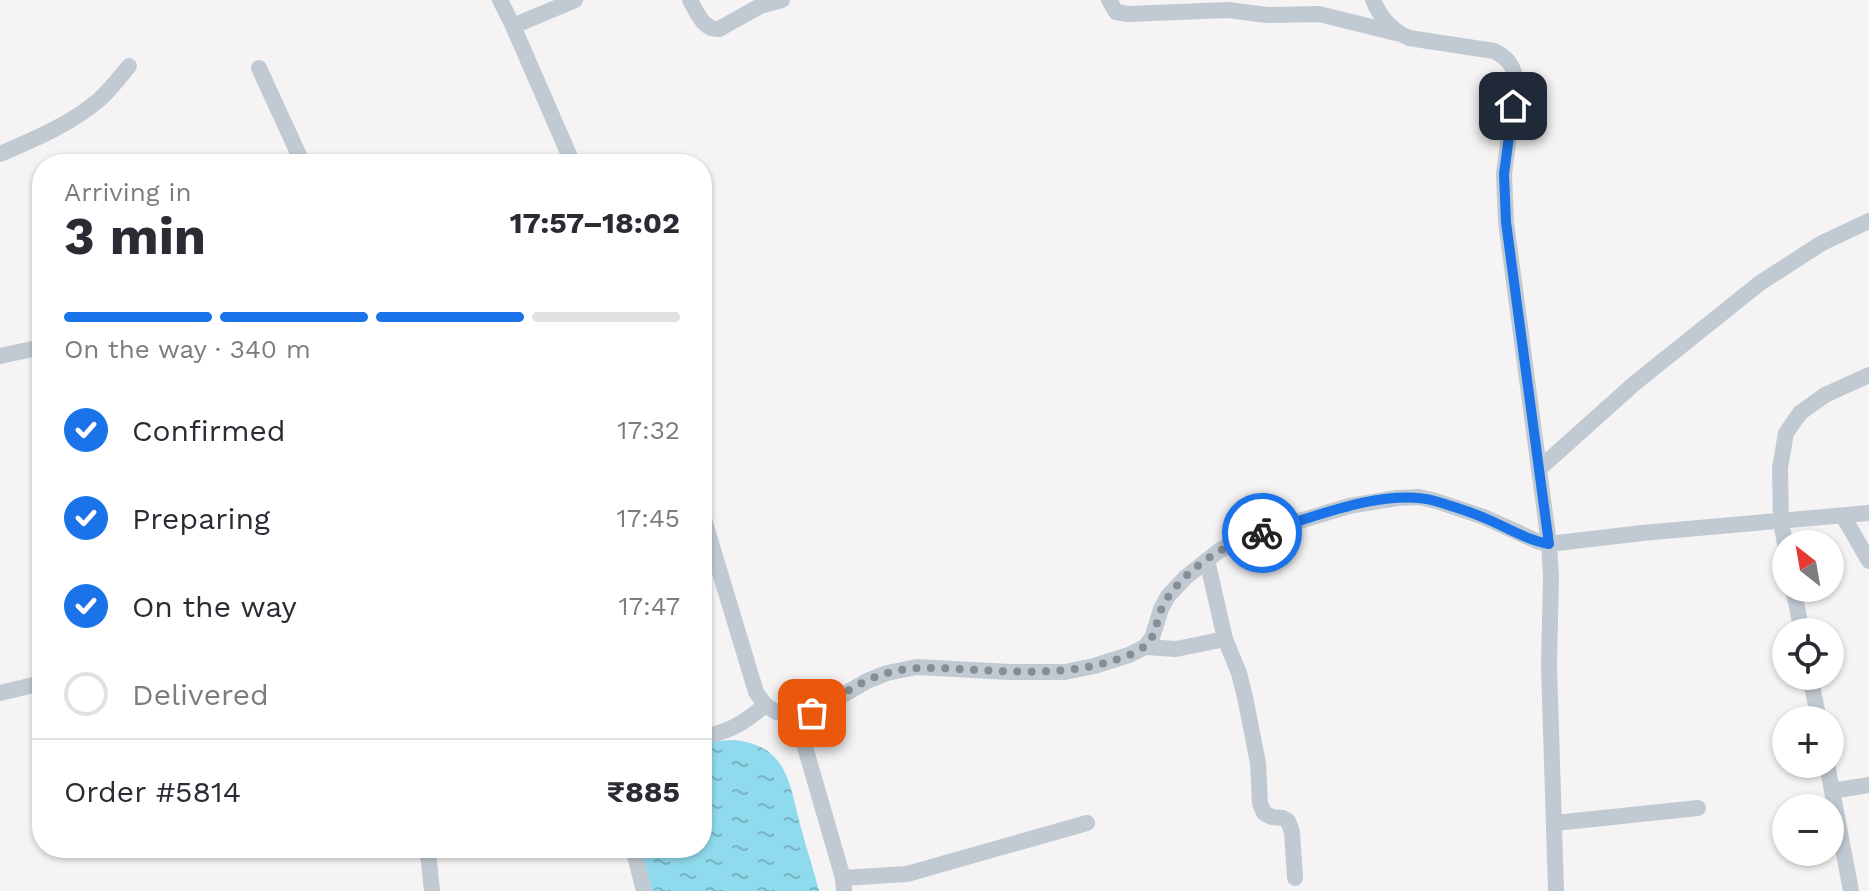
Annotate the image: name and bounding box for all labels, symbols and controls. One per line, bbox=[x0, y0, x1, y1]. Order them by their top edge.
pin bbox=[1479, 72, 1547, 140]
icon: home bbox=[1491, 84, 1535, 128]
text: Arriving in bbox=[64, 177, 192, 207]
text: 17:57–18:02 bbox=[510, 205, 680, 240]
text: 3 min bbox=[64, 206, 206, 267]
text: On the way · 340 m bbox=[64, 334, 311, 364]
icon: check bbox=[64, 408, 108, 452]
text: Confirmed bbox=[132, 413, 286, 448]
text: 17:32 bbox=[617, 415, 680, 445]
courier bbox=[1222, 493, 1302, 573]
icon: check bbox=[64, 496, 108, 540]
text: Preparing bbox=[132, 501, 270, 536]
text: 17:45 bbox=[617, 503, 680, 533]
icon: bike bbox=[1240, 511, 1284, 555]
north arrow bbox=[1772, 530, 1844, 602]
map controls bbox=[1772, 530, 1844, 866]
icon: check bbox=[64, 584, 108, 628]
text: On the way bbox=[132, 589, 297, 624]
text: 17:47 bbox=[618, 591, 680, 621]
button: locate bbox=[1772, 618, 1844, 690]
text: Delivered bbox=[132, 677, 269, 712]
pin bbox=[778, 679, 846, 747]
icon: bag bbox=[790, 691, 834, 735]
button: + bbox=[1772, 706, 1844, 778]
text: Order #5814 bbox=[64, 774, 241, 809]
text: ₹885 bbox=[607, 774, 680, 809]
button: − bbox=[1772, 794, 1844, 866]

